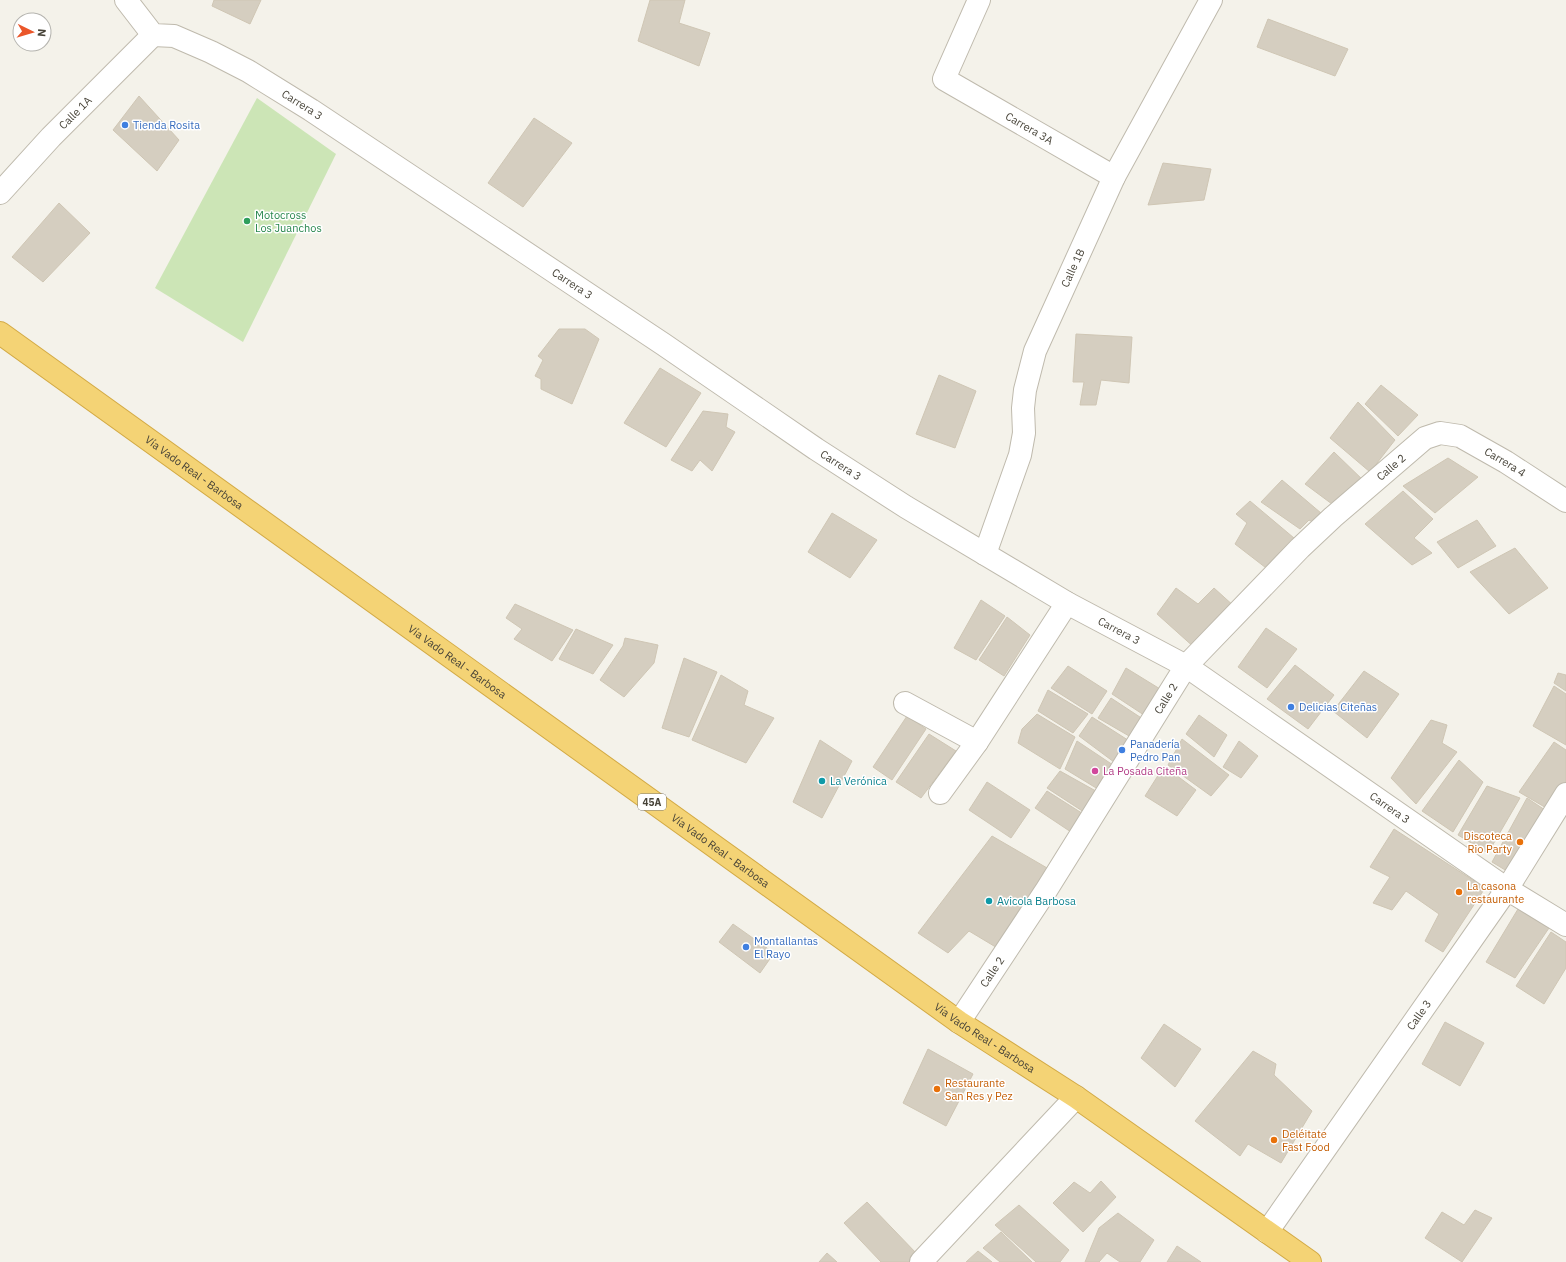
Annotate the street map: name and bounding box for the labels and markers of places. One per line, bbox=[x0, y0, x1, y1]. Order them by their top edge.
place label: Tienda Rosita bbox=[133, 118, 200, 132]
marker: Tienda Rosita bbox=[120, 120, 130, 130]
place label: Motocross Los Juanchos bbox=[255, 208, 322, 235]
marker: Motocross Los Juanchos bbox=[242, 216, 252, 226]
place label: Delicias Citeñas bbox=[1299, 700, 1377, 714]
marker: Delicias Citeñas bbox=[1286, 702, 1296, 712]
place label: Panadería Pedro Pan bbox=[1130, 737, 1180, 764]
marker: Panadería Pedro Pan bbox=[1117, 745, 1127, 755]
place label: La Posada Citeña bbox=[1103, 764, 1187, 778]
marker: La Posada Citeña bbox=[1090, 766, 1100, 776]
place label: La Verónica bbox=[830, 774, 887, 788]
marker: La Verónica bbox=[817, 776, 827, 786]
place label: Discoteca Rio Party bbox=[1464, 829, 1512, 856]
marker: Discoteca Rio Party bbox=[1515, 837, 1525, 847]
place label: La casona restaurante bbox=[1467, 879, 1524, 906]
marker: La casona restaurante bbox=[1454, 887, 1464, 897]
place label: Avicola Barbosa bbox=[997, 894, 1076, 908]
marker: Avicola Barbosa bbox=[984, 896, 994, 906]
place label: Montallantas El Rayo bbox=[754, 934, 818, 961]
marker: Montallantas El Rayo bbox=[741, 942, 751, 952]
place label: Restaurante San Res y Pez bbox=[945, 1076, 1013, 1103]
marker: Restaurante San Res y Pez bbox=[932, 1084, 942, 1094]
place label: Deléitate Fast Food bbox=[1282, 1127, 1330, 1154]
marker: Deléitate Fast Food bbox=[1269, 1135, 1279, 1145]

